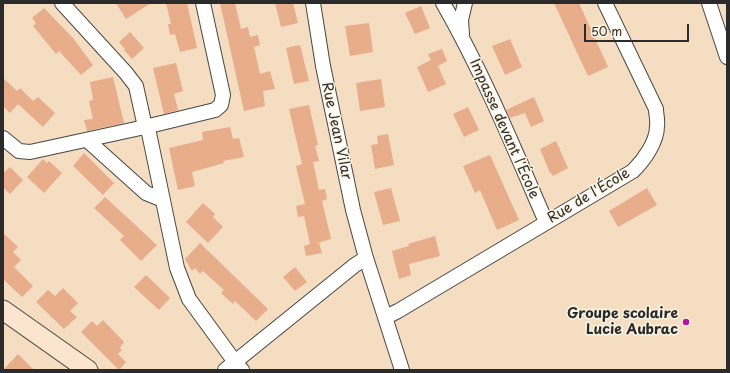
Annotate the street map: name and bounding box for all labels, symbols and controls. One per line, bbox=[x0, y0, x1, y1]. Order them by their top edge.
scale bar bbox=[586, 16, 691, 42]
text: 50 m bbox=[591, 22, 622, 40]
street label: Impasse devant l'École bbox=[466, 57, 542, 201]
street label: Rue Jean Vilar bbox=[317, 81, 355, 181]
street label: Rue de l'École bbox=[545, 165, 633, 227]
place label: Groupe scolaire Lucie Aubrac bbox=[567, 306, 678, 338]
marker: Groupe scolaire Lucie Aubrac bbox=[681, 317, 691, 327]

